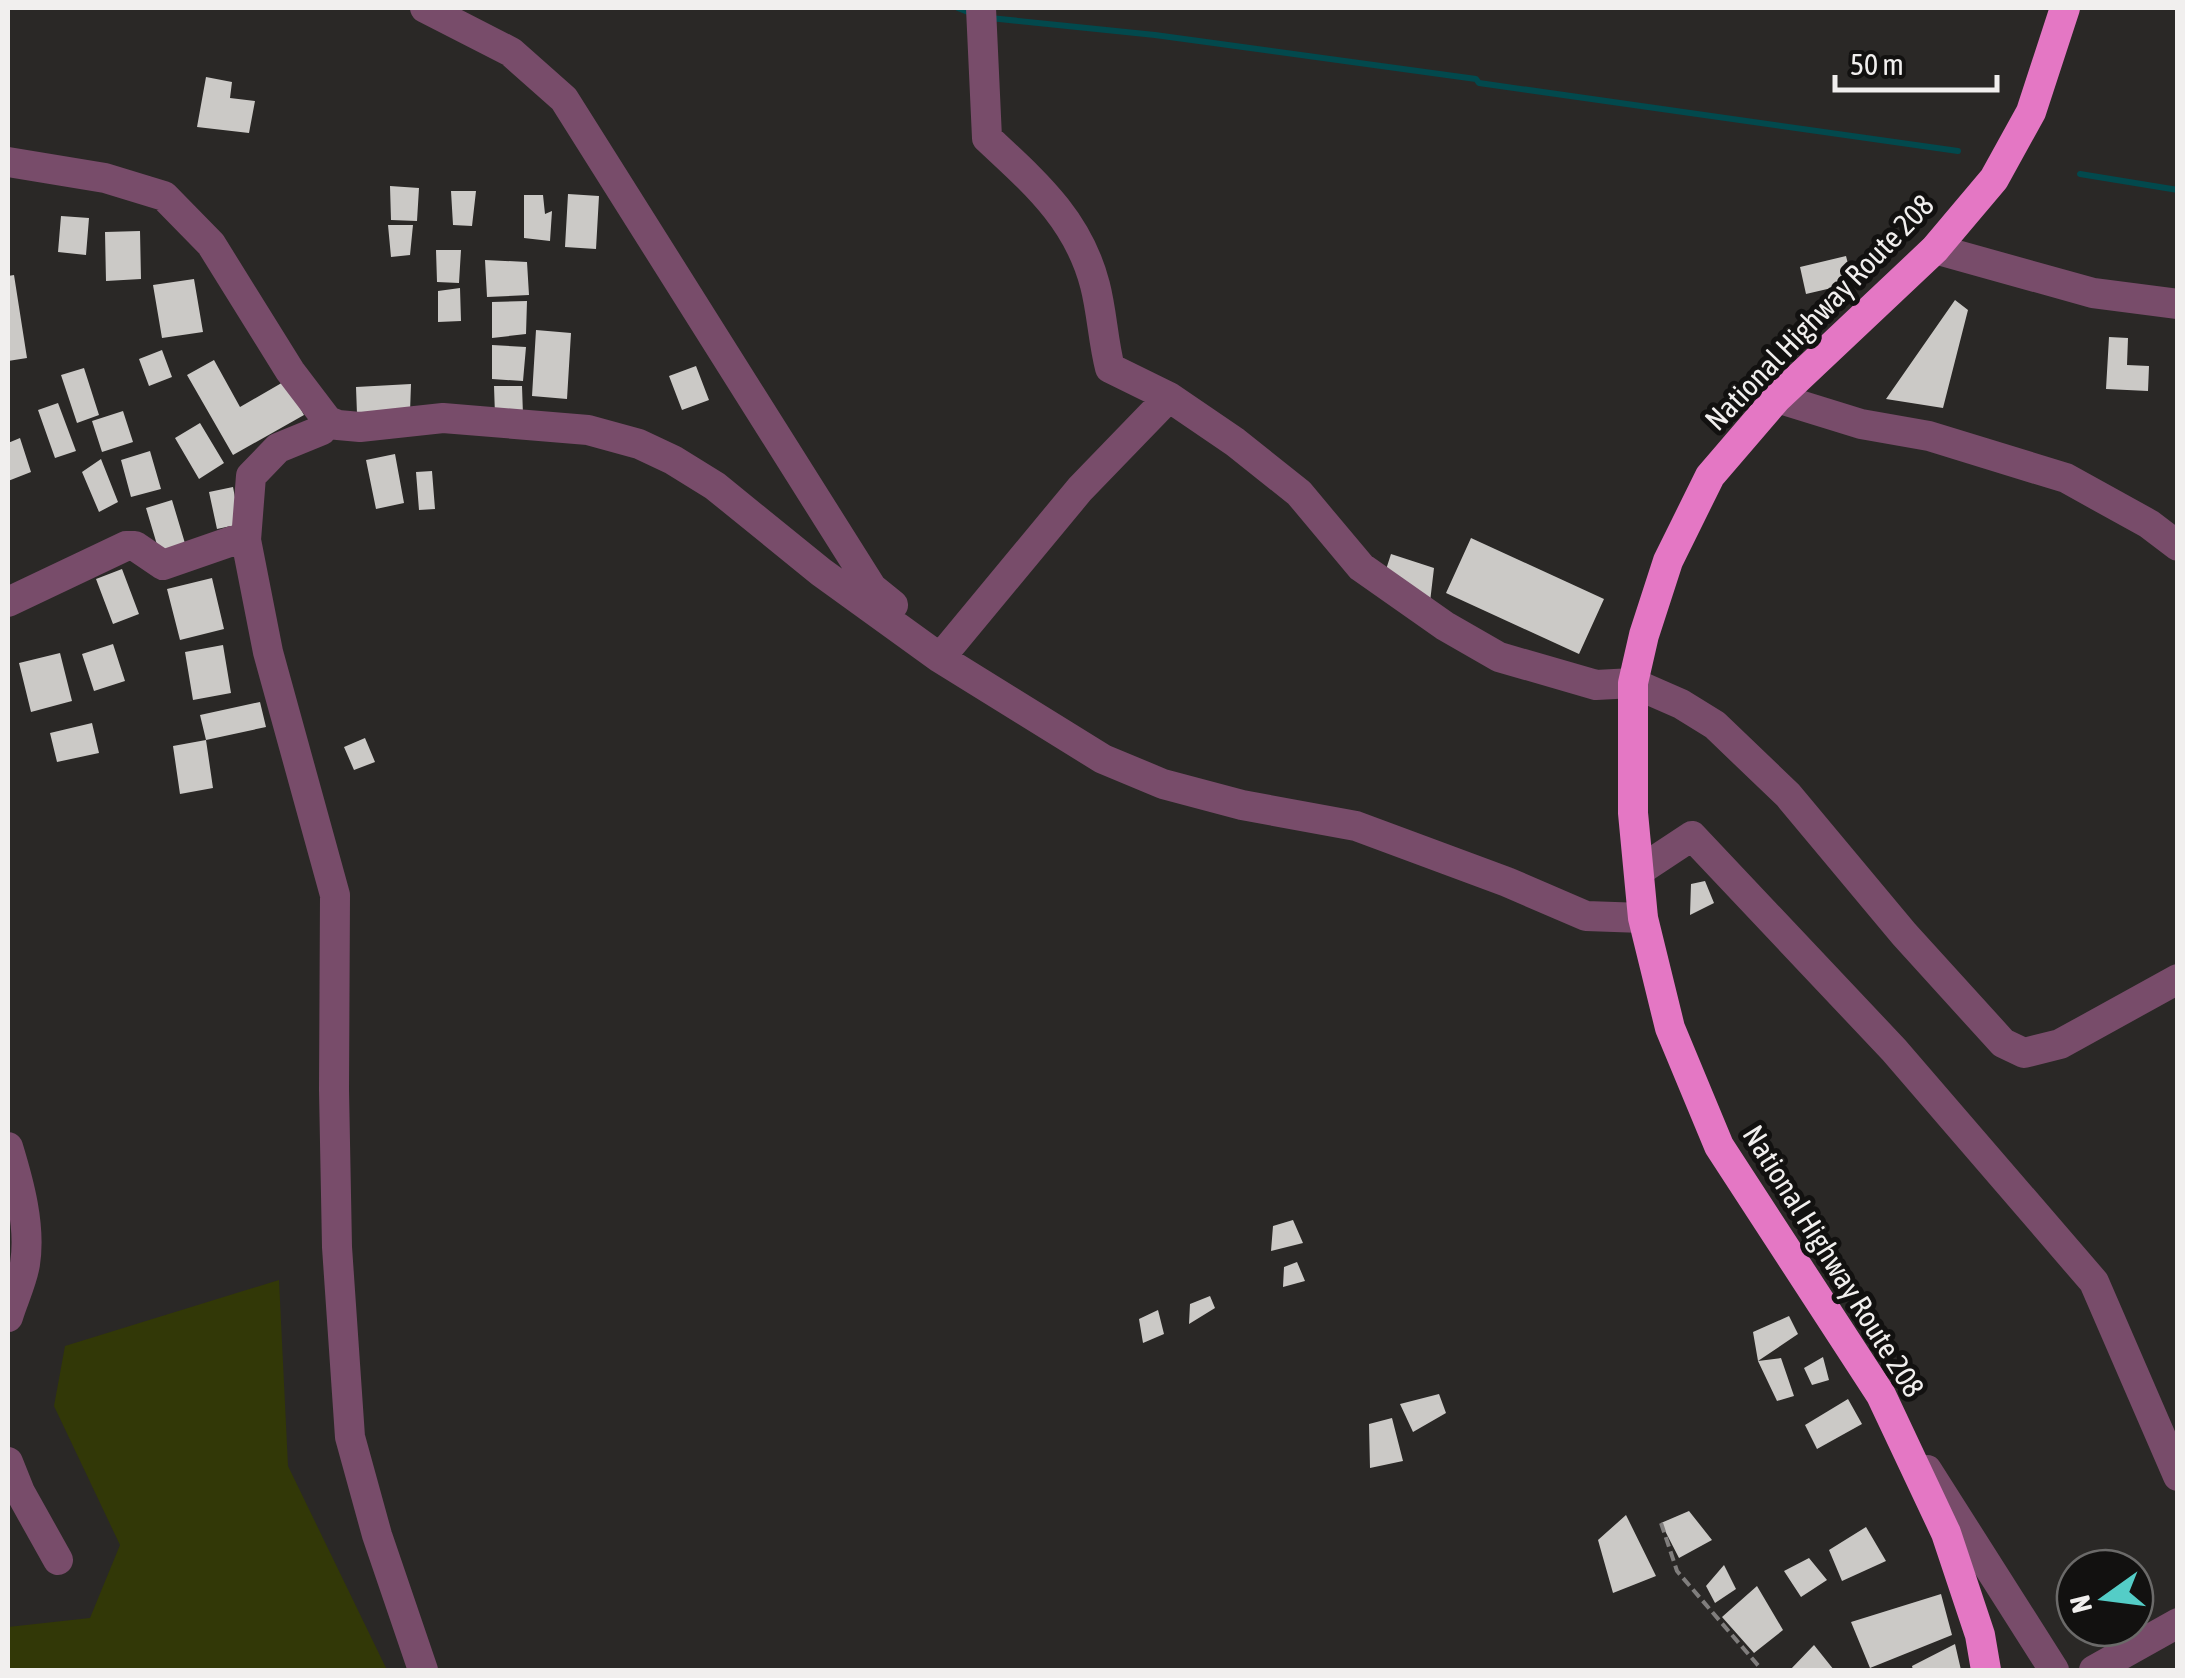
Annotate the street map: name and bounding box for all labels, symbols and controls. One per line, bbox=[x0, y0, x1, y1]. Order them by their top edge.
scale bar bbox=[1835, 30, 1998, 92]
text: 50 m bbox=[1850, 47, 1904, 81]
street label: National Highway Route 208 bbox=[1698, 187, 1940, 437]
street label: National Highway Route 208 bbox=[1736, 1119, 1932, 1403]
north arrow bbox=[2055, 1548, 2155, 1648]
text: N bbox=[2063, 1592, 2098, 1616]

